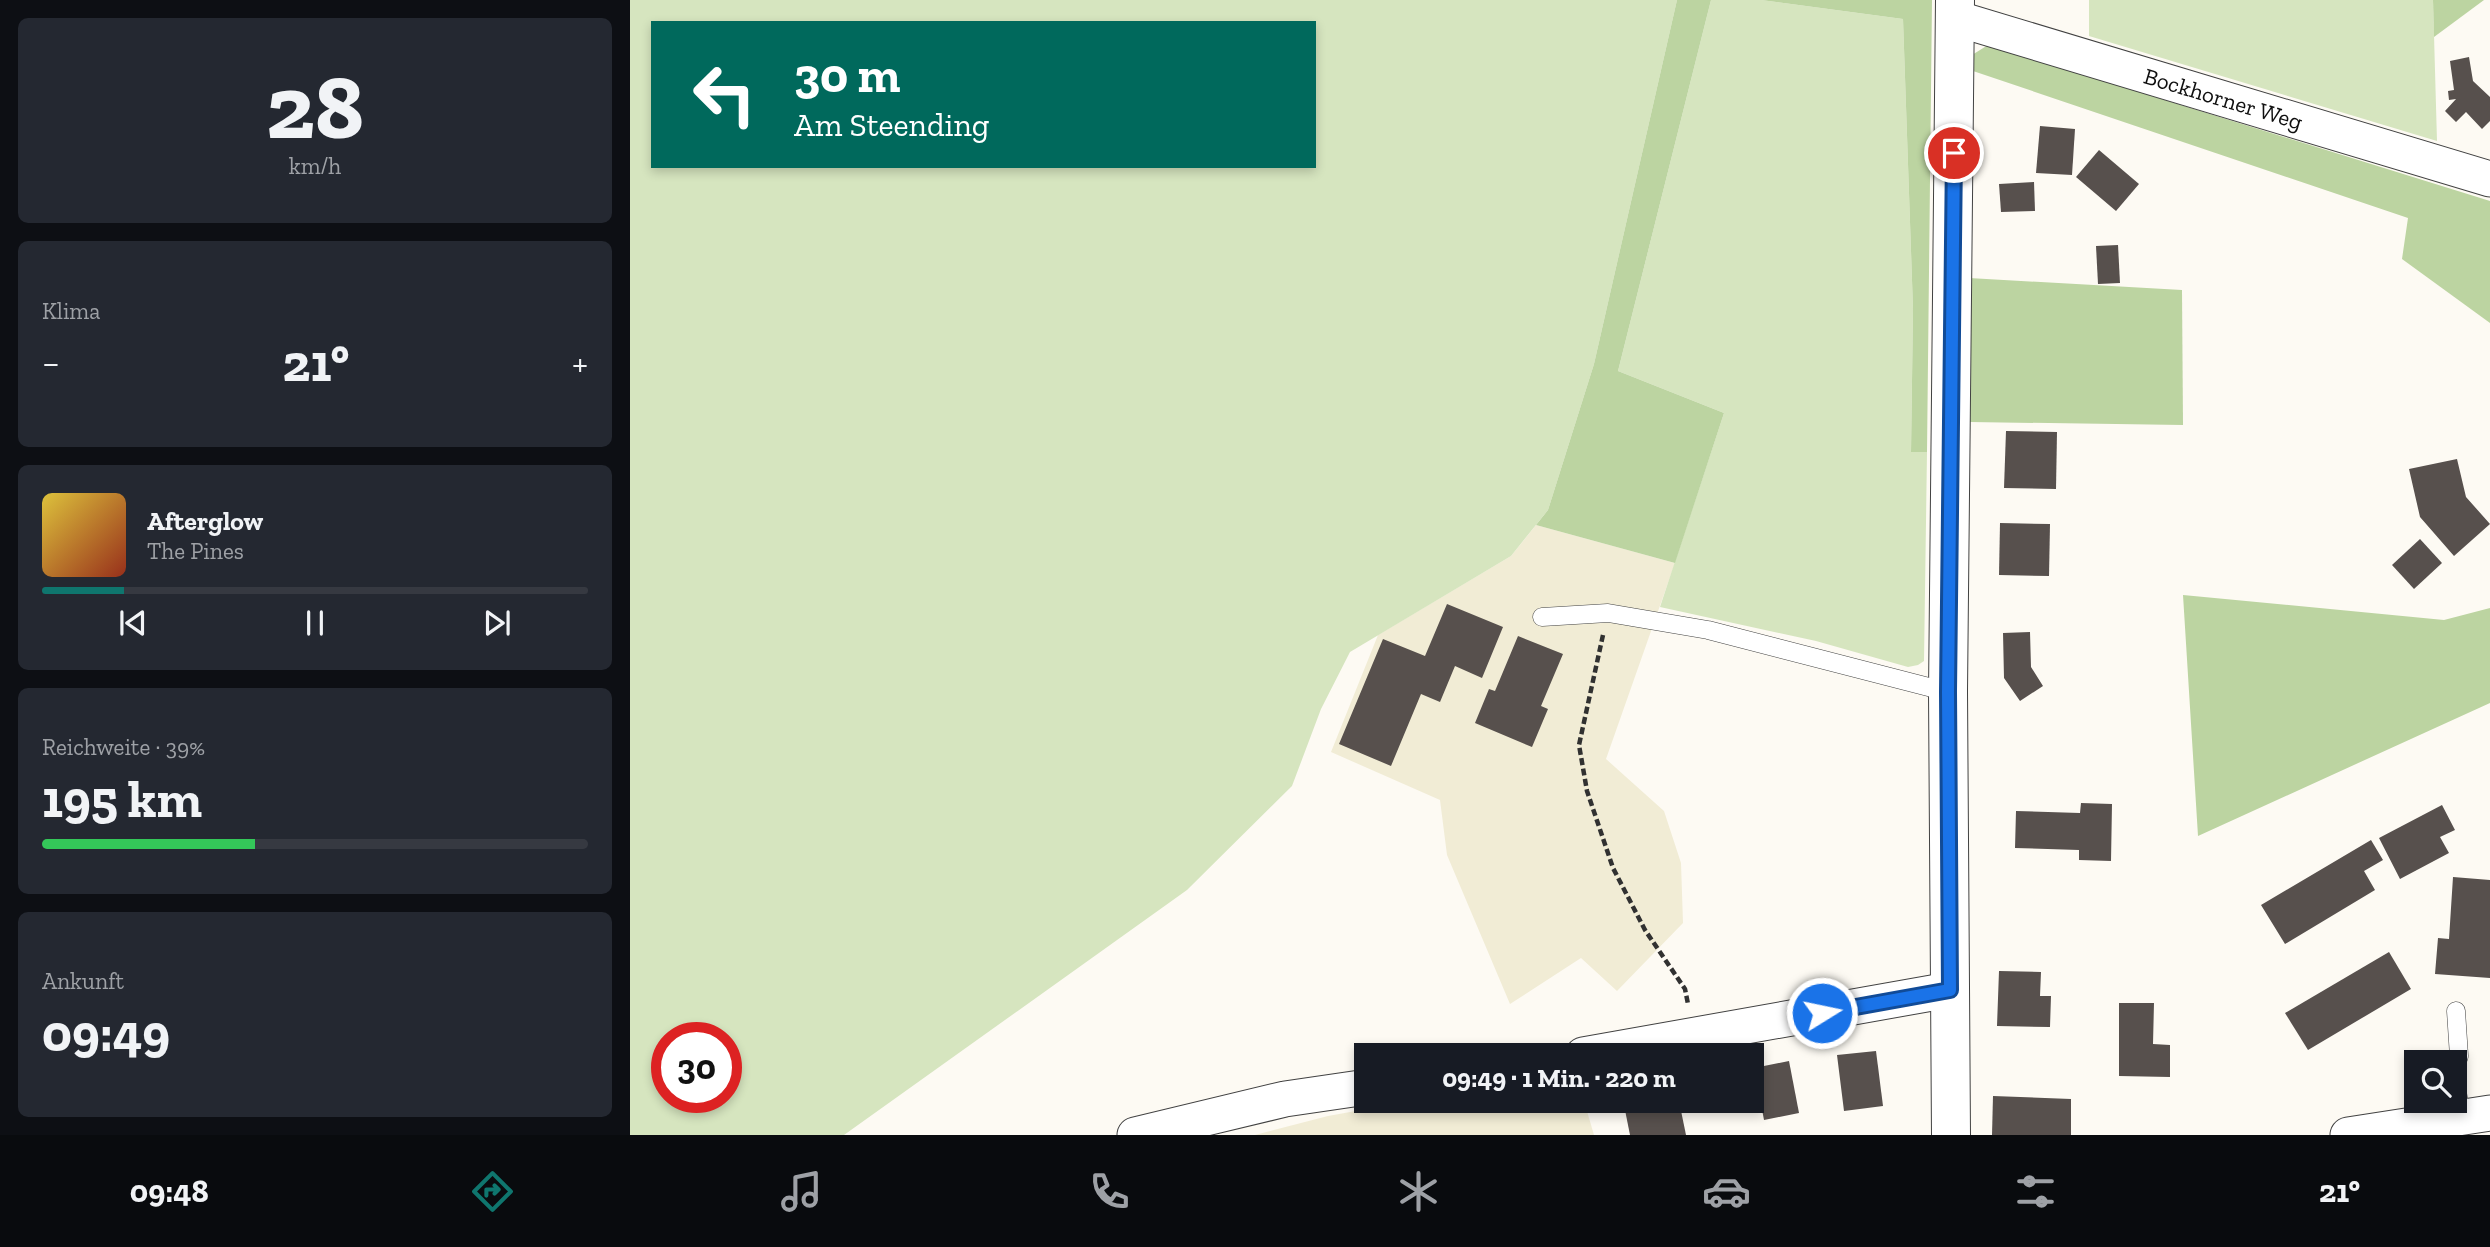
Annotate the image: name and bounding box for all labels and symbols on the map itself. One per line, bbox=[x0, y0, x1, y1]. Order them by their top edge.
street label: Bockhorner Weg bbox=[2140, 62, 2306, 136]
pin bbox=[1924, 123, 1984, 183]
position arrow bbox=[1785, 976, 1859, 1050]
speed limit sign: 30 bbox=[651, 1022, 742, 1113]

